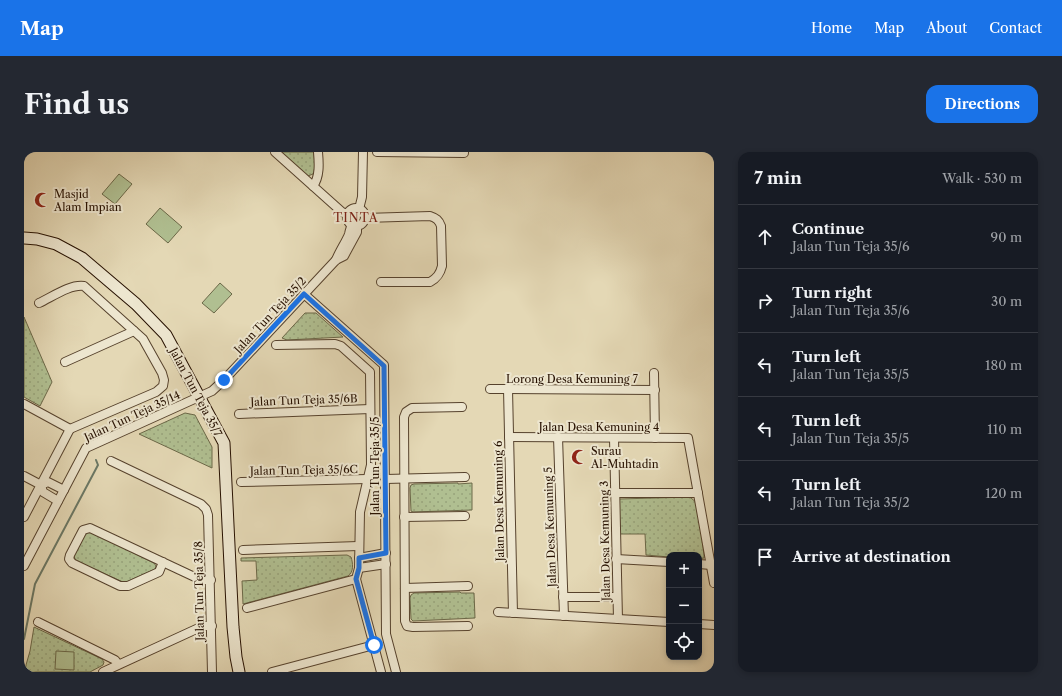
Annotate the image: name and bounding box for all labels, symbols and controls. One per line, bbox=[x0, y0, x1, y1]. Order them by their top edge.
text: Map bbox=[20, 17, 64, 40]
text: Home bbox=[811, 19, 852, 37]
text: Map bbox=[874, 19, 904, 37]
text: About bbox=[926, 19, 967, 37]
text: Contact bbox=[989, 19, 1042, 37]
button: Directions bbox=[926, 85, 1038, 123]
text: Find us bbox=[24, 87, 129, 121]
text: 7 min bbox=[754, 168, 802, 188]
text: Walk · 530 m bbox=[942, 170, 1022, 186]
place label: Masjid Alam Impian bbox=[53, 187, 122, 214]
mosque icon: Masjid Alam Impian bbox=[33, 191, 51, 209]
district label: TINTA bbox=[333, 210, 379, 225]
text: Continue bbox=[792, 219, 864, 238]
icon: ahead bbox=[754, 226, 776, 248]
text: 90 m bbox=[991, 229, 1022, 245]
text: Jalan Tun Teja 35/6 bbox=[792, 238, 910, 254]
street label: Jalan Tun Teja 35/2 bbox=[230, 274, 309, 358]
text: Turn right bbox=[792, 283, 872, 302]
icon: right bbox=[754, 290, 776, 312]
text: 30 m bbox=[991, 293, 1022, 309]
text: Jalan Tun Teja 35/6 bbox=[792, 302, 910, 318]
street label: Jalan Tun Teja 35/7 bbox=[166, 343, 226, 439]
text: Turn left bbox=[792, 347, 861, 366]
icon: left bbox=[754, 354, 776, 376]
text: 180 m bbox=[985, 357, 1022, 373]
text: Jalan Tun Teja 35/5 bbox=[792, 366, 909, 382]
route end bbox=[215, 371, 233, 389]
street label: Lorong Desa Kemuning 7 bbox=[506, 372, 639, 386]
street label: Jalan Tun Teja 35/14 bbox=[80, 388, 182, 445]
street label: Jalan Tun Teja 35/6B bbox=[248, 391, 358, 409]
text: Turn left bbox=[792, 411, 861, 430]
street label: Jalan Tun Teja 35/5 bbox=[368, 416, 382, 518]
icon: left bbox=[754, 418, 776, 440]
street label: Jalan Desa Kemuning 4 bbox=[537, 420, 659, 434]
text: 110 m bbox=[987, 421, 1022, 437]
text: Jalan Tun Teja 35/5 bbox=[792, 430, 909, 446]
street label: Jalan Desa Kemuning 6 bbox=[491, 440, 507, 563]
place label: Surau Al-Muhtadin bbox=[590, 444, 659, 471]
mosque icon: Surau Al-Muhtadin bbox=[570, 448, 588, 466]
street label: Jalan Tun Teja 35/6C bbox=[248, 462, 358, 478]
street label: Jalan Desa Kemuning 5 bbox=[541, 467, 559, 589]
text: Turn left bbox=[792, 475, 861, 494]
street label: Jalan Desa Kemuning 3 bbox=[597, 481, 613, 603]
icon: left bbox=[754, 482, 776, 504]
text: 120 m bbox=[985, 485, 1022, 501]
text: Jalan Tun Teja 35/2 bbox=[792, 494, 910, 510]
street label: Jalan Tun Teja 35/8 bbox=[191, 541, 207, 643]
icon: arrive bbox=[754, 546, 776, 568]
text: Arrive at destination bbox=[792, 547, 951, 566]
map controls bbox=[666, 552, 702, 660]
button: + bbox=[666, 552, 702, 588]
button: − bbox=[666, 588, 702, 624]
button: locate bbox=[666, 624, 702, 660]
route start bbox=[365, 636, 383, 654]

